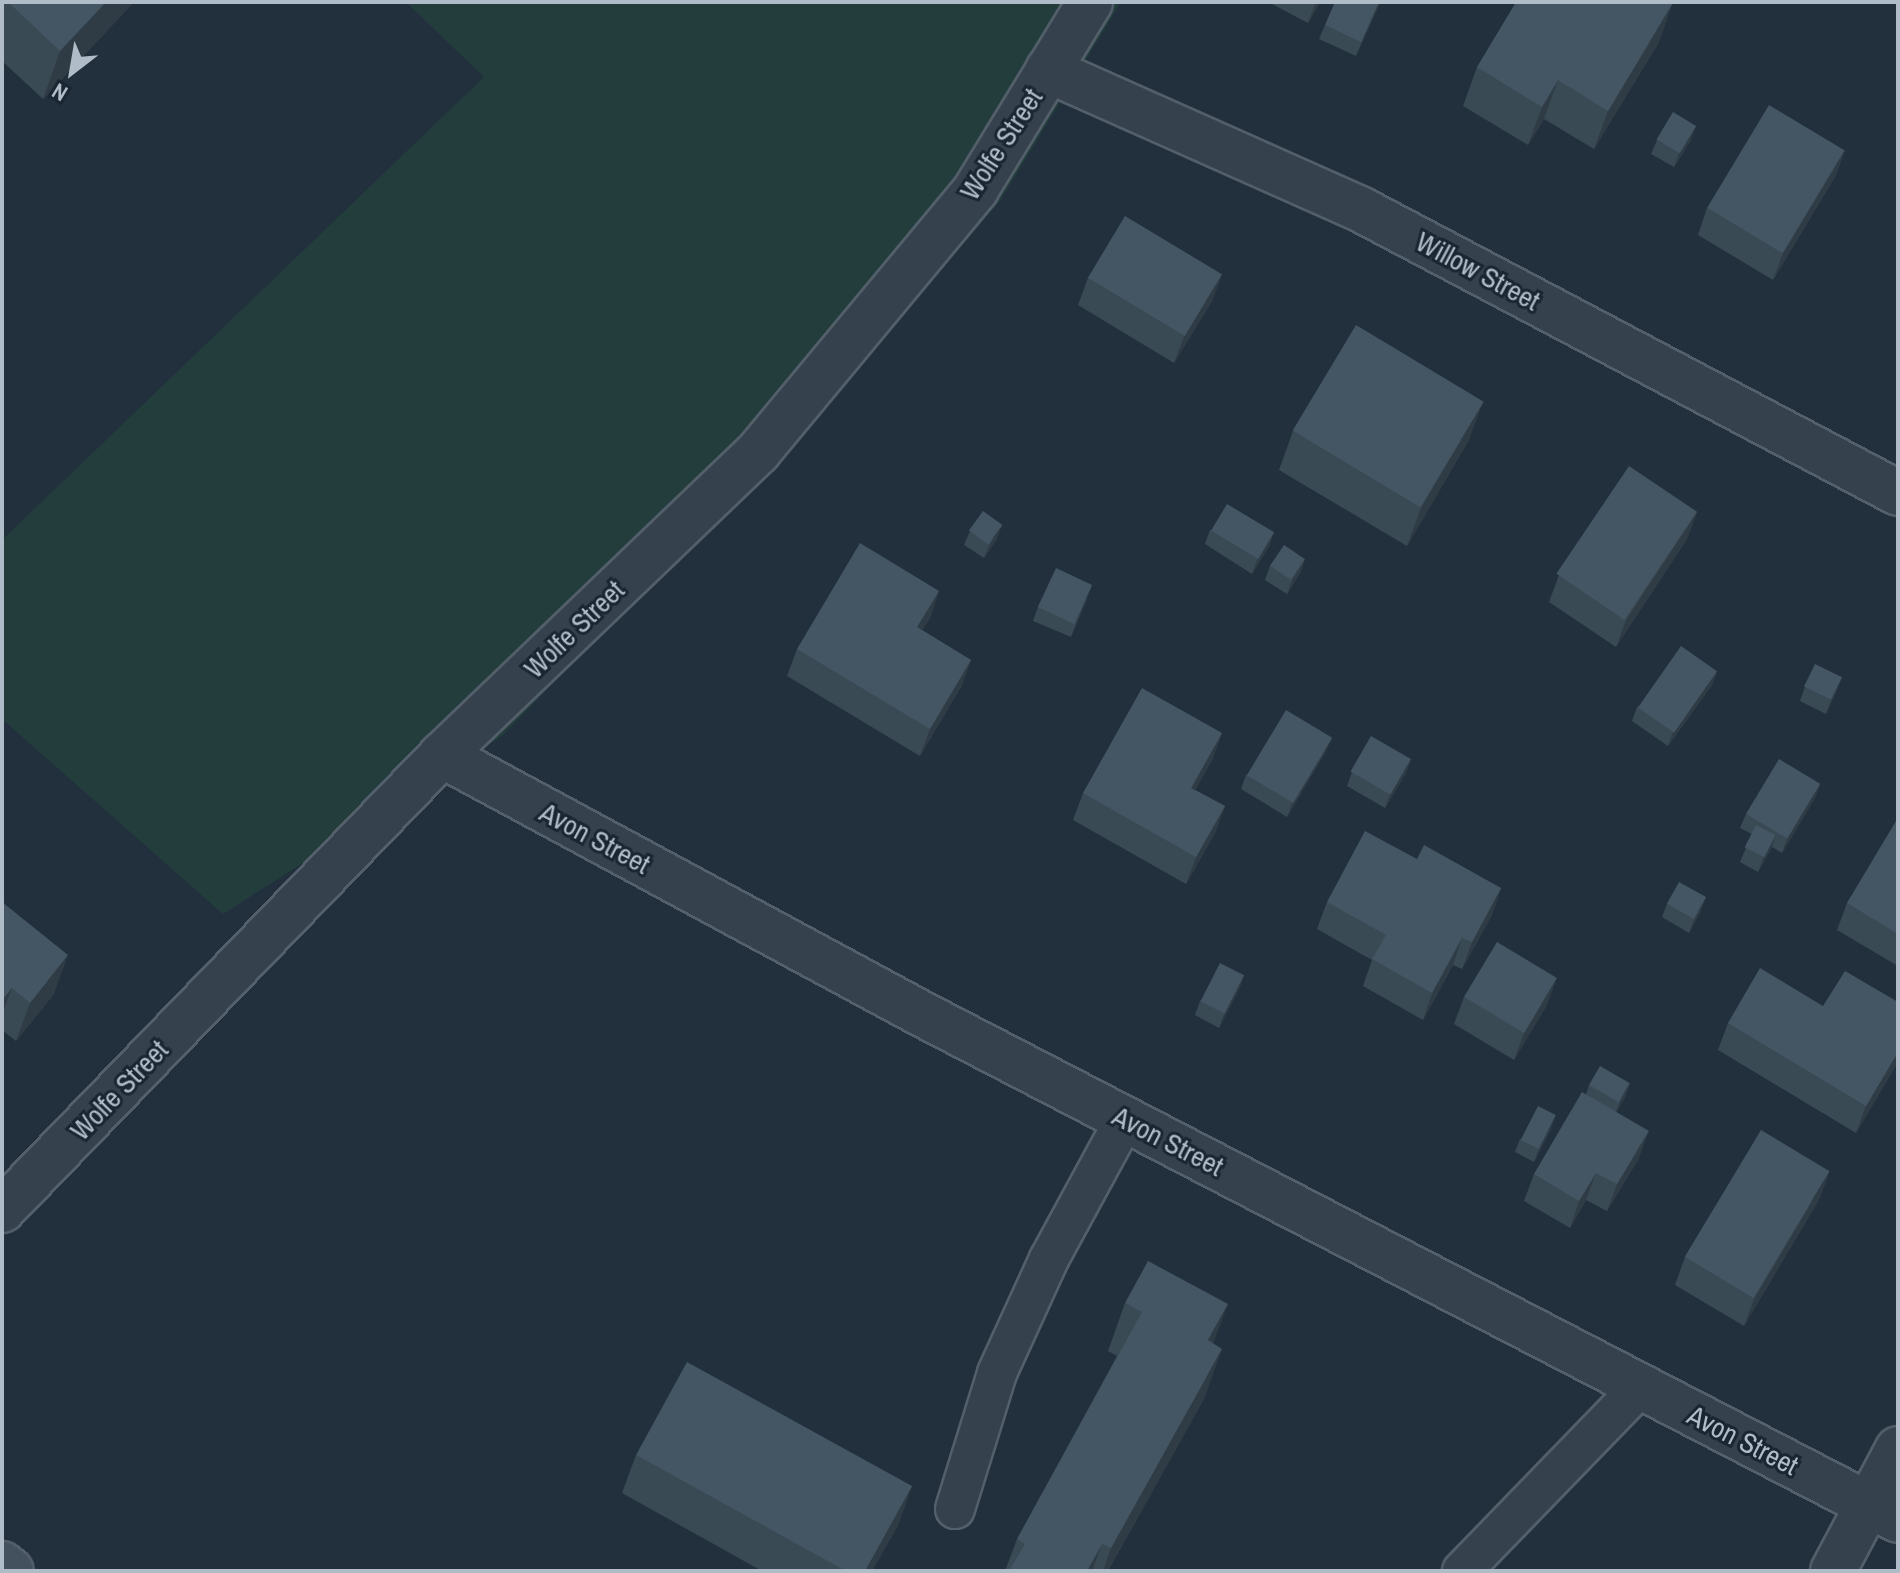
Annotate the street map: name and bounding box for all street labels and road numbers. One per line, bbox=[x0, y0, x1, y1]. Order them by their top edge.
street label: Wolfe Street bbox=[953, 82, 1049, 206]
street label: Willow Street bbox=[1410, 224, 1546, 318]
street label: Wolfe Street bbox=[517, 573, 631, 685]
street label: Avon Street bbox=[534, 795, 656, 881]
street label: Wolfe Street bbox=[63, 1033, 175, 1147]
street label: Avon Street bbox=[1107, 1099, 1229, 1183]
street label: Avon Street bbox=[1682, 1398, 1804, 1482]

